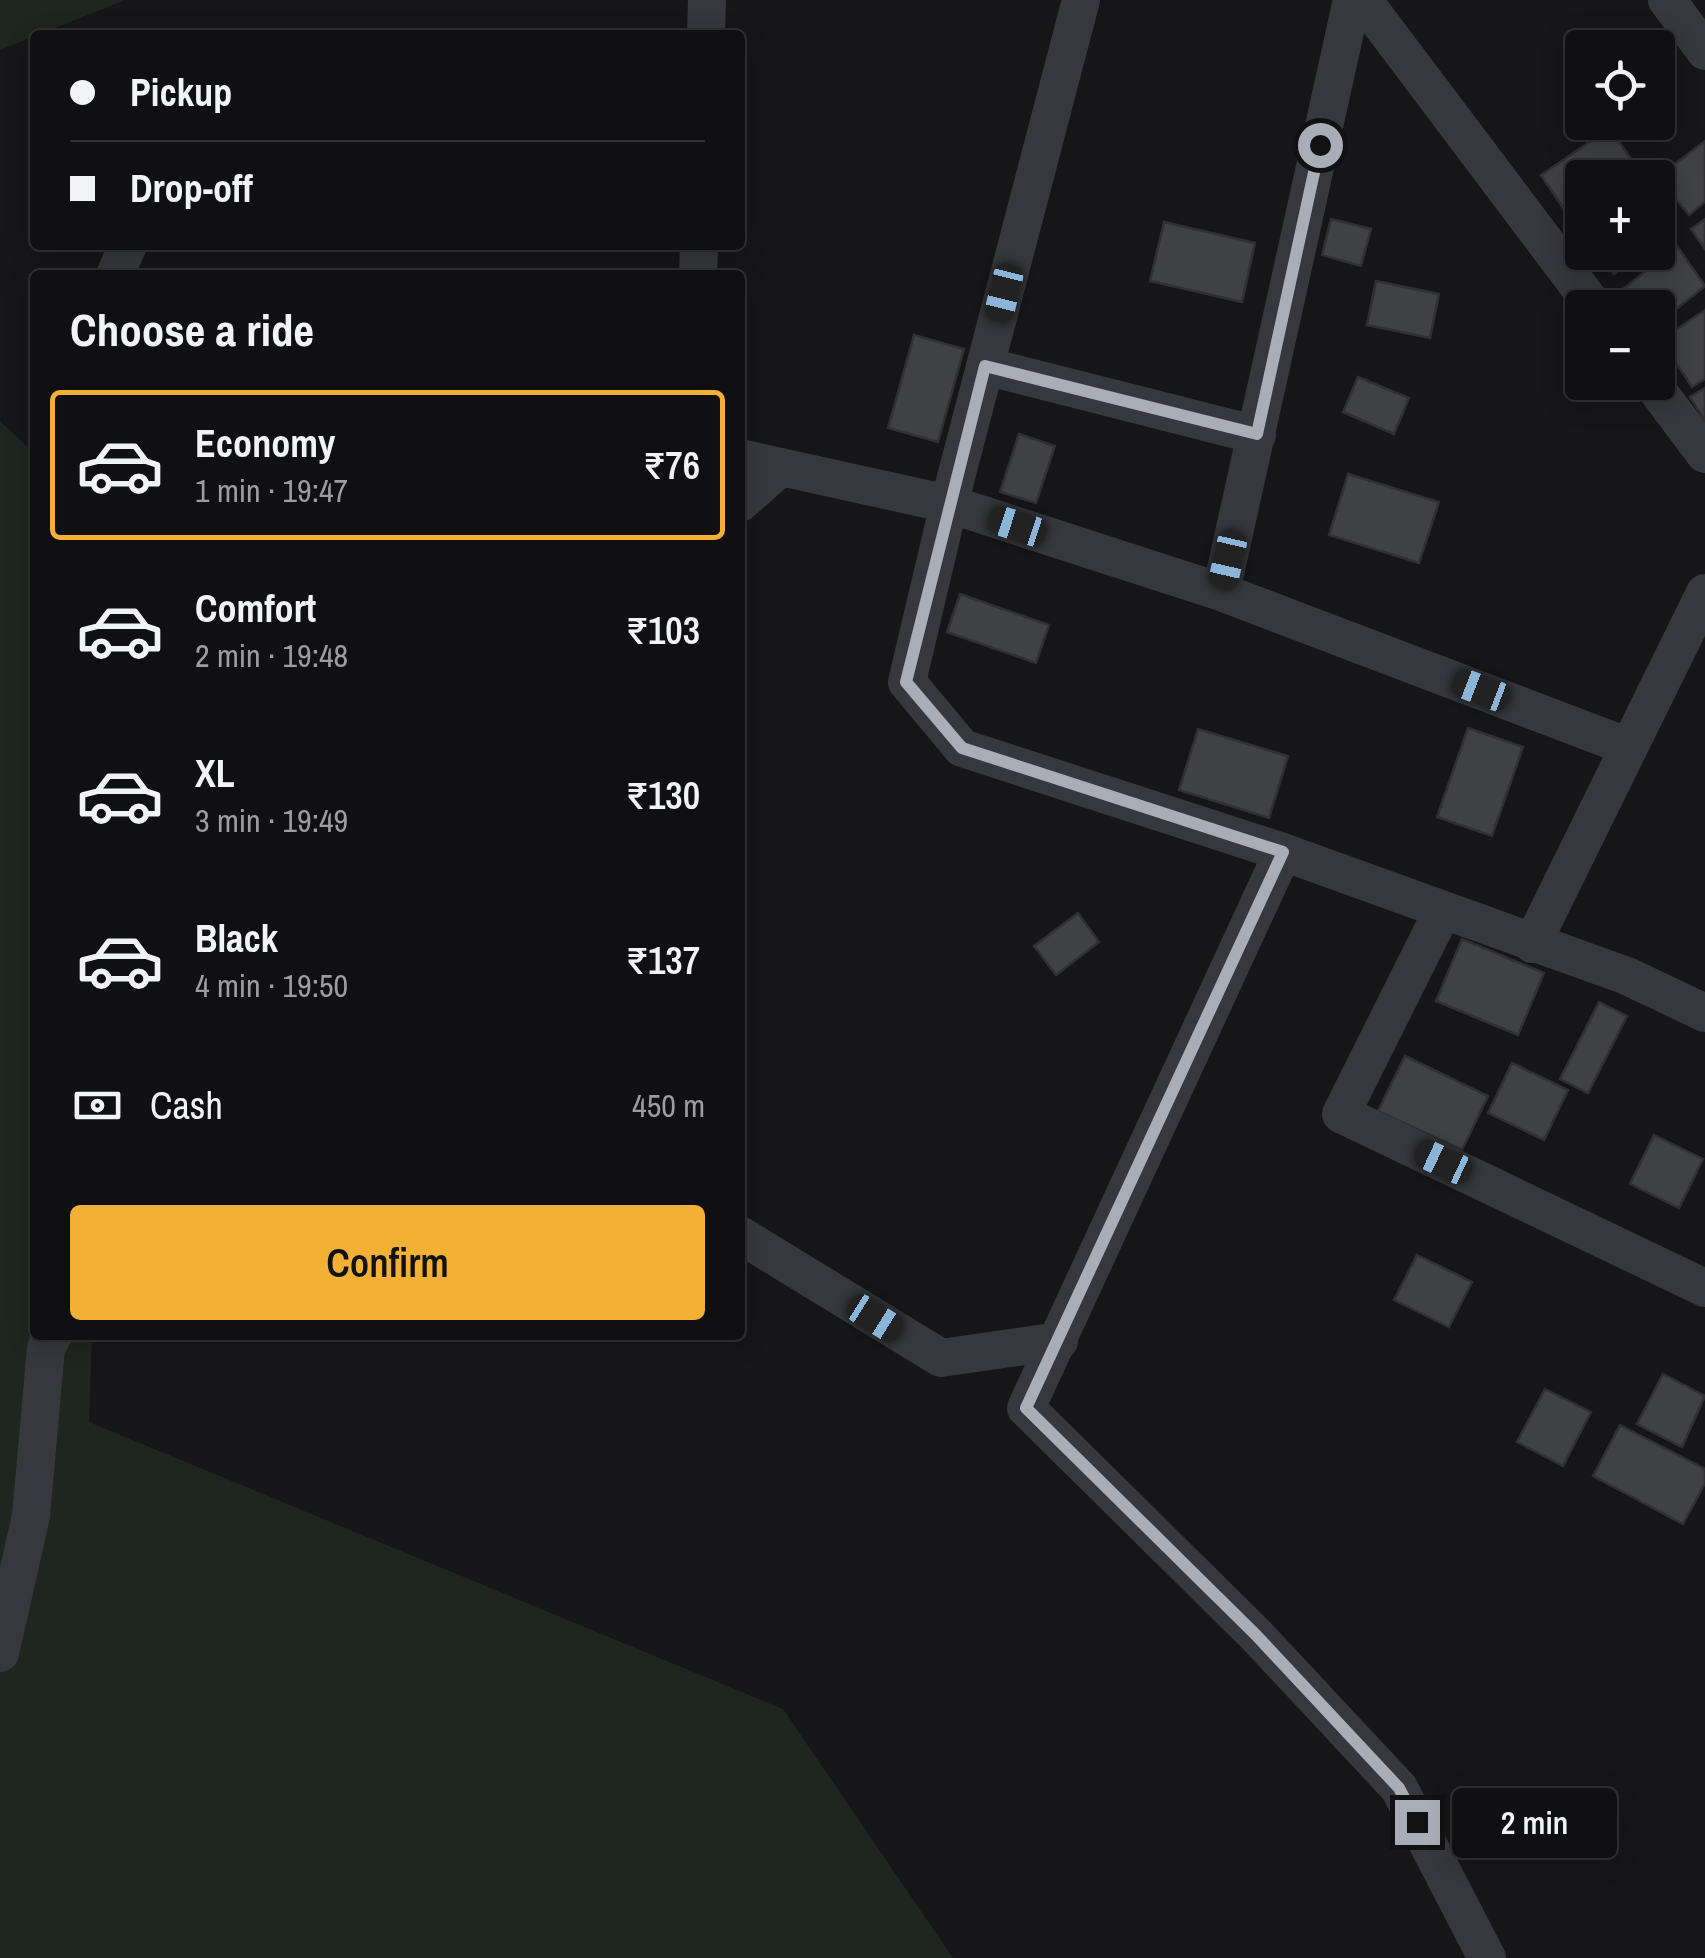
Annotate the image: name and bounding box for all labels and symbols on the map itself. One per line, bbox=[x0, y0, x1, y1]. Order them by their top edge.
route start bbox=[1298, 123, 1343, 168]
car bbox=[982, 260, 1026, 326]
car bbox=[984, 502, 1050, 550]
car bbox=[1207, 527, 1249, 593]
car bbox=[1448, 665, 1514, 715]
car bbox=[1409, 1136, 1477, 1188]
car bbox=[842, 1289, 908, 1347]
callout: 2 min bbox=[1452, 1787, 1617, 1857]
route end bbox=[1395, 1800, 1440, 1845]

